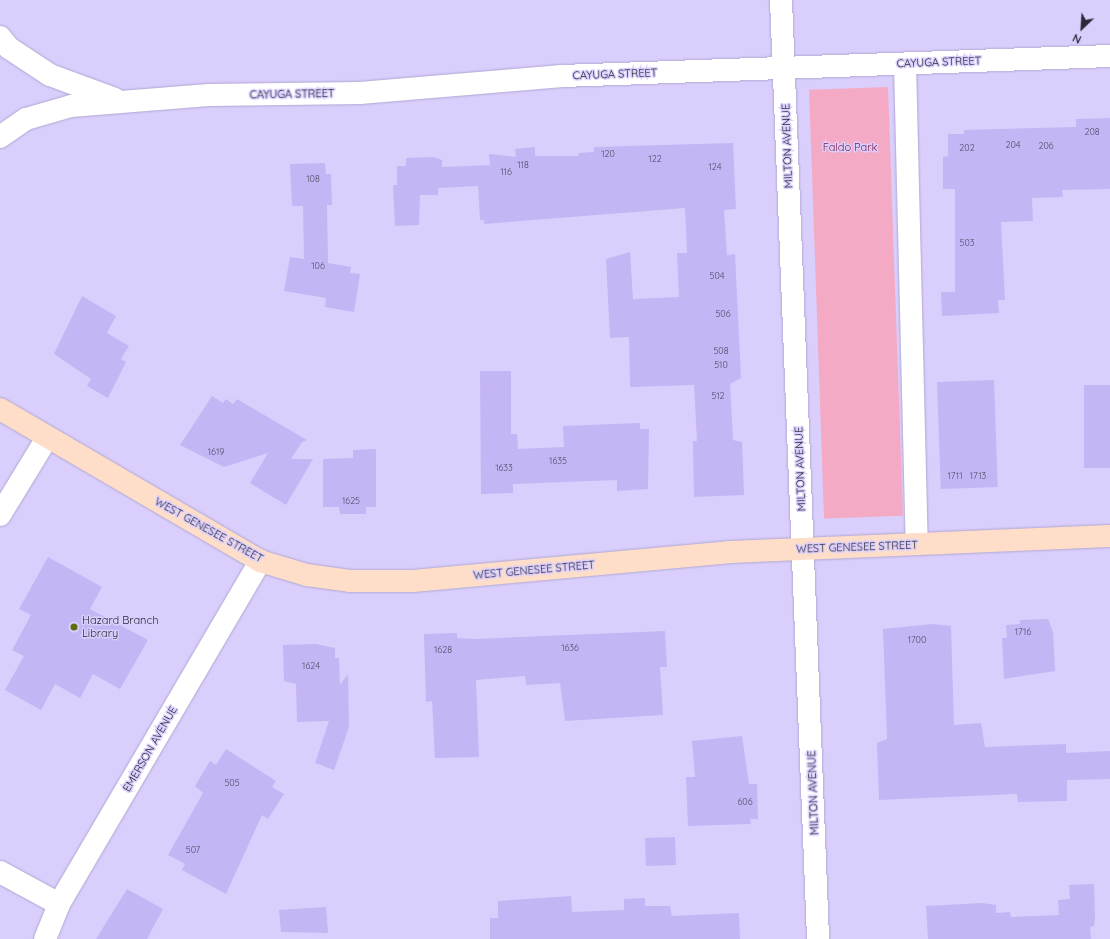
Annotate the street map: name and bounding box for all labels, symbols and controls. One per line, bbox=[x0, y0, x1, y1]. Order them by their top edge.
north arrow bbox=[1062, 8, 1102, 48]
text: N bbox=[1070, 31, 1084, 47]
street label: CAYUGA STREET bbox=[896, 54, 982, 70]
street label: CAYUGA STREET bbox=[572, 66, 658, 82]
street label: CAYUGA STREET bbox=[249, 87, 335, 101]
street label: MILTON AVENUE bbox=[779, 103, 795, 189]
house number: 208 bbox=[1084, 127, 1100, 137]
park label: Faldo Park bbox=[823, 140, 877, 154]
house number: 204 bbox=[1005, 140, 1021, 150]
house number: 206 bbox=[1038, 141, 1054, 151]
house number: 202 bbox=[959, 143, 975, 153]
house number: 120 bbox=[601, 149, 615, 159]
house number: 122 bbox=[648, 154, 662, 164]
house number: 118 bbox=[517, 160, 529, 170]
house number: 124 bbox=[709, 162, 721, 172]
house number: 116 bbox=[500, 167, 512, 177]
house number: 108 bbox=[306, 174, 320, 184]
house number: 503 bbox=[960, 238, 974, 248]
house number: 106 bbox=[311, 261, 325, 271]
house number: 504 bbox=[709, 271, 725, 281]
house number: 506 bbox=[715, 309, 731, 319]
house number: 508 bbox=[713, 346, 729, 356]
house number: 510 bbox=[714, 360, 728, 370]
house number: 512 bbox=[711, 391, 725, 401]
street label: MILTON AVENUE bbox=[792, 426, 808, 512]
house number: 1619 bbox=[208, 447, 224, 457]
house number: 1635 bbox=[549, 456, 567, 466]
house number: 1633 bbox=[495, 463, 513, 473]
house number: 1711 bbox=[947, 471, 963, 481]
house number: 1713 bbox=[970, 471, 986, 481]
street label: WEST GENESEE STREET bbox=[153, 495, 265, 565]
house number: 1625 bbox=[342, 496, 360, 506]
street label: WEST GENESEE STREET bbox=[796, 538, 918, 556]
street label: WEST GENESEE STREET bbox=[473, 558, 595, 582]
place label: Hazard Branch Library bbox=[82, 614, 158, 640]
marker: Hazard Branch Library bbox=[69, 622, 79, 632]
house number: 1716 bbox=[1015, 627, 1031, 637]
house number: 1700 bbox=[908, 635, 926, 645]
house number: 1636 bbox=[561, 643, 579, 653]
house number: 1628 bbox=[434, 645, 452, 655]
house number: 1624 bbox=[302, 661, 320, 671]
street label: EMERSON AVENUE bbox=[120, 704, 180, 794]
street label: MILTON AVENUE bbox=[805, 750, 821, 836]
house number: 505 bbox=[224, 778, 240, 788]
house number: 606 bbox=[737, 797, 753, 807]
house number: 507 bbox=[186, 845, 200, 855]

